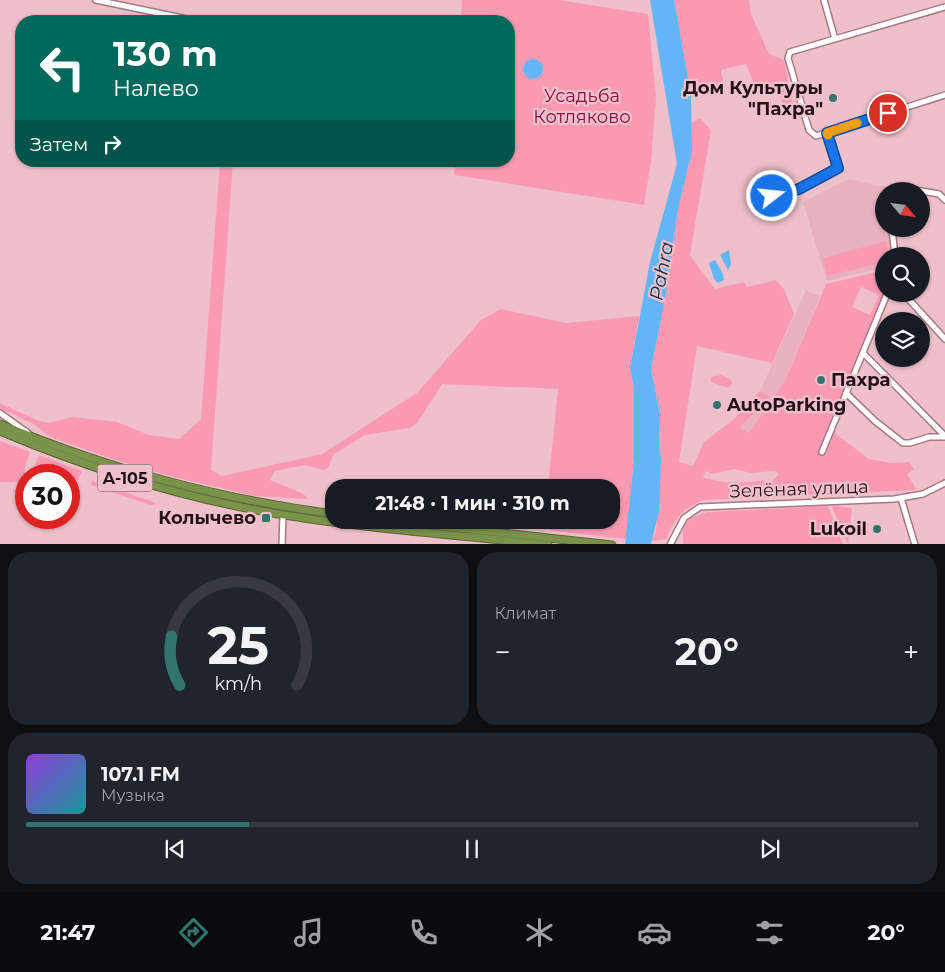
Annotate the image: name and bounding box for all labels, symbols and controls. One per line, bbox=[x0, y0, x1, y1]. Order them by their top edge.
text: 130 m bbox=[113, 32, 218, 75]
icon: left bbox=[30, 35, 95, 100]
text: Налево bbox=[113, 75, 199, 102]
place label: Дом Культуры "Пахра" bbox=[683, 77, 823, 120]
park label: Усадьба Котляково bbox=[533, 85, 631, 128]
marker: Дом Культуры "Пахра" bbox=[827, 92, 839, 104]
pin bbox=[867, 92, 909, 134]
icon: arrive bbox=[874, 99, 902, 127]
icon: right bbox=[98, 130, 126, 158]
text: Затем bbox=[30, 133, 88, 156]
position arrow bbox=[745, 169, 797, 221]
north arrow bbox=[875, 182, 930, 238]
map controls bbox=[875, 182, 930, 367]
water label: Pahra bbox=[645, 240, 678, 302]
button: search bbox=[875, 247, 930, 302]
button: layers bbox=[875, 312, 930, 367]
place label: Пахра bbox=[831, 369, 890, 391]
marker: Пахра bbox=[815, 374, 827, 386]
place label: AutoParking bbox=[726, 394, 846, 416]
marker: AutoParking bbox=[711, 399, 723, 411]
speed limit sign: 30 bbox=[15, 464, 80, 529]
road number: А-105 bbox=[98, 464, 152, 492]
street label: Зелёная улица bbox=[729, 476, 869, 502]
text: 21:48 · 1 мин · 310 m bbox=[375, 492, 570, 515]
place label: Колычево bbox=[158, 507, 256, 529]
marker: Колычево bbox=[260, 512, 272, 524]
place label: Lukoil bbox=[810, 518, 867, 540]
marker: Lukoil bbox=[871, 523, 883, 535]
text: Климат bbox=[495, 604, 556, 623]
text: 25 bbox=[207, 614, 269, 677]
text: 20° bbox=[675, 628, 739, 675]
text: − bbox=[495, 635, 511, 669]
text: + bbox=[903, 635, 919, 669]
text: km/h bbox=[214, 673, 262, 694]
text: 107.1 FM bbox=[101, 763, 180, 786]
text: Музыка bbox=[101, 786, 165, 805]
icon: previous bbox=[161, 835, 189, 863]
icon: pause bbox=[458, 835, 486, 863]
icon: next bbox=[756, 835, 784, 863]
icon: directions bbox=[176, 915, 211, 950]
icon: music bbox=[291, 915, 326, 950]
icon: phone bbox=[406, 915, 441, 950]
icon: climate bbox=[522, 915, 557, 950]
icon: car bbox=[637, 915, 672, 950]
icon: filters bbox=[752, 915, 787, 950]
text: 21:47 bbox=[40, 919, 95, 946]
text: 20° bbox=[868, 919, 905, 946]

